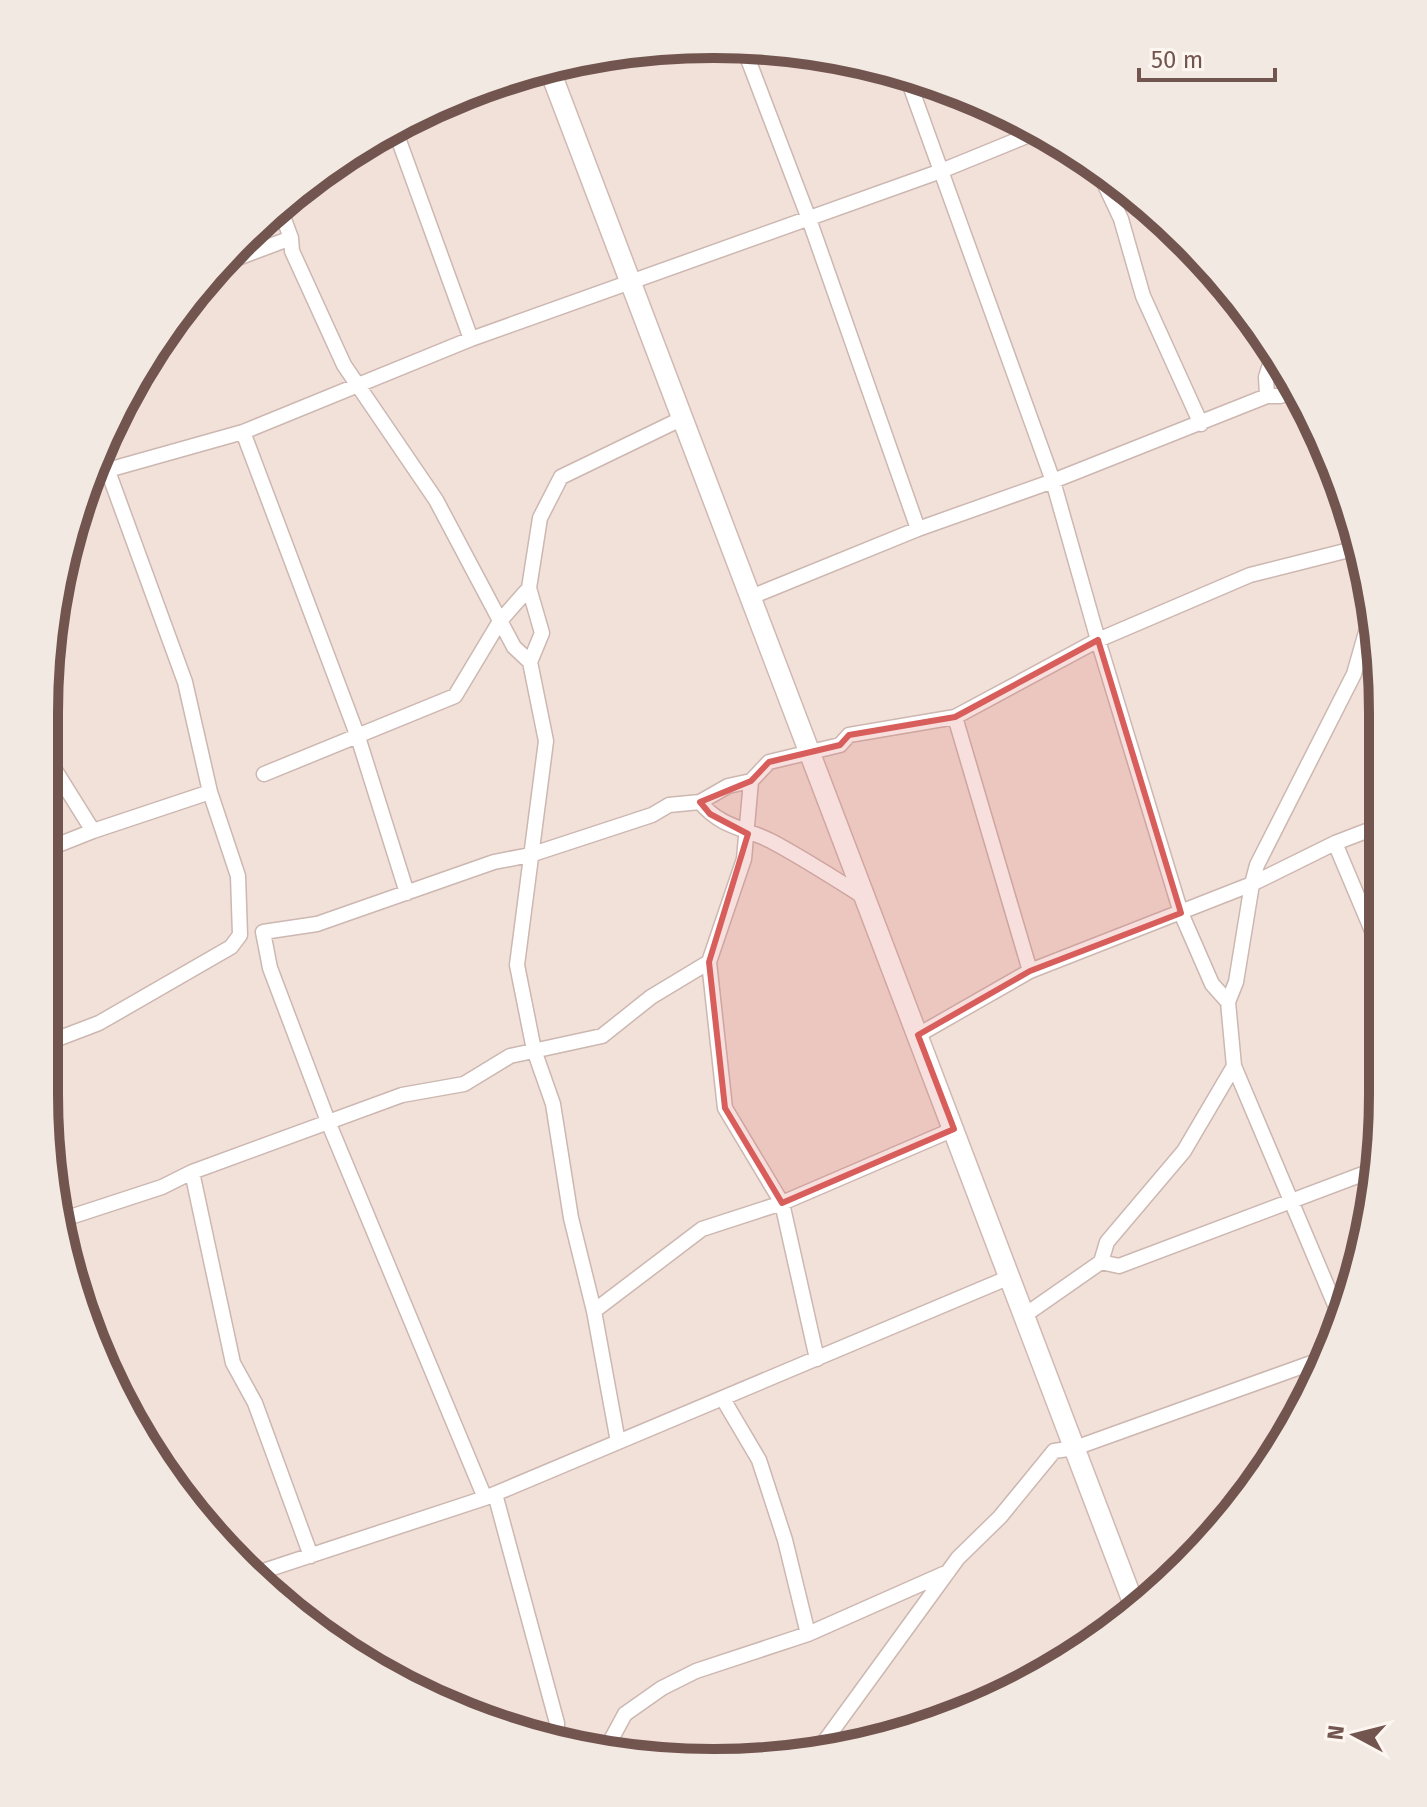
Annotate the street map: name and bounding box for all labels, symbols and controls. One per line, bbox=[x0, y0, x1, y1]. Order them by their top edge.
scale bar bbox=[1139, 32, 1275, 82]
text: 50 m bbox=[1151, 46, 1203, 74]
north arrow bbox=[1315, 1695, 1395, 1775]
text: N bbox=[1321, 1724, 1350, 1742]

